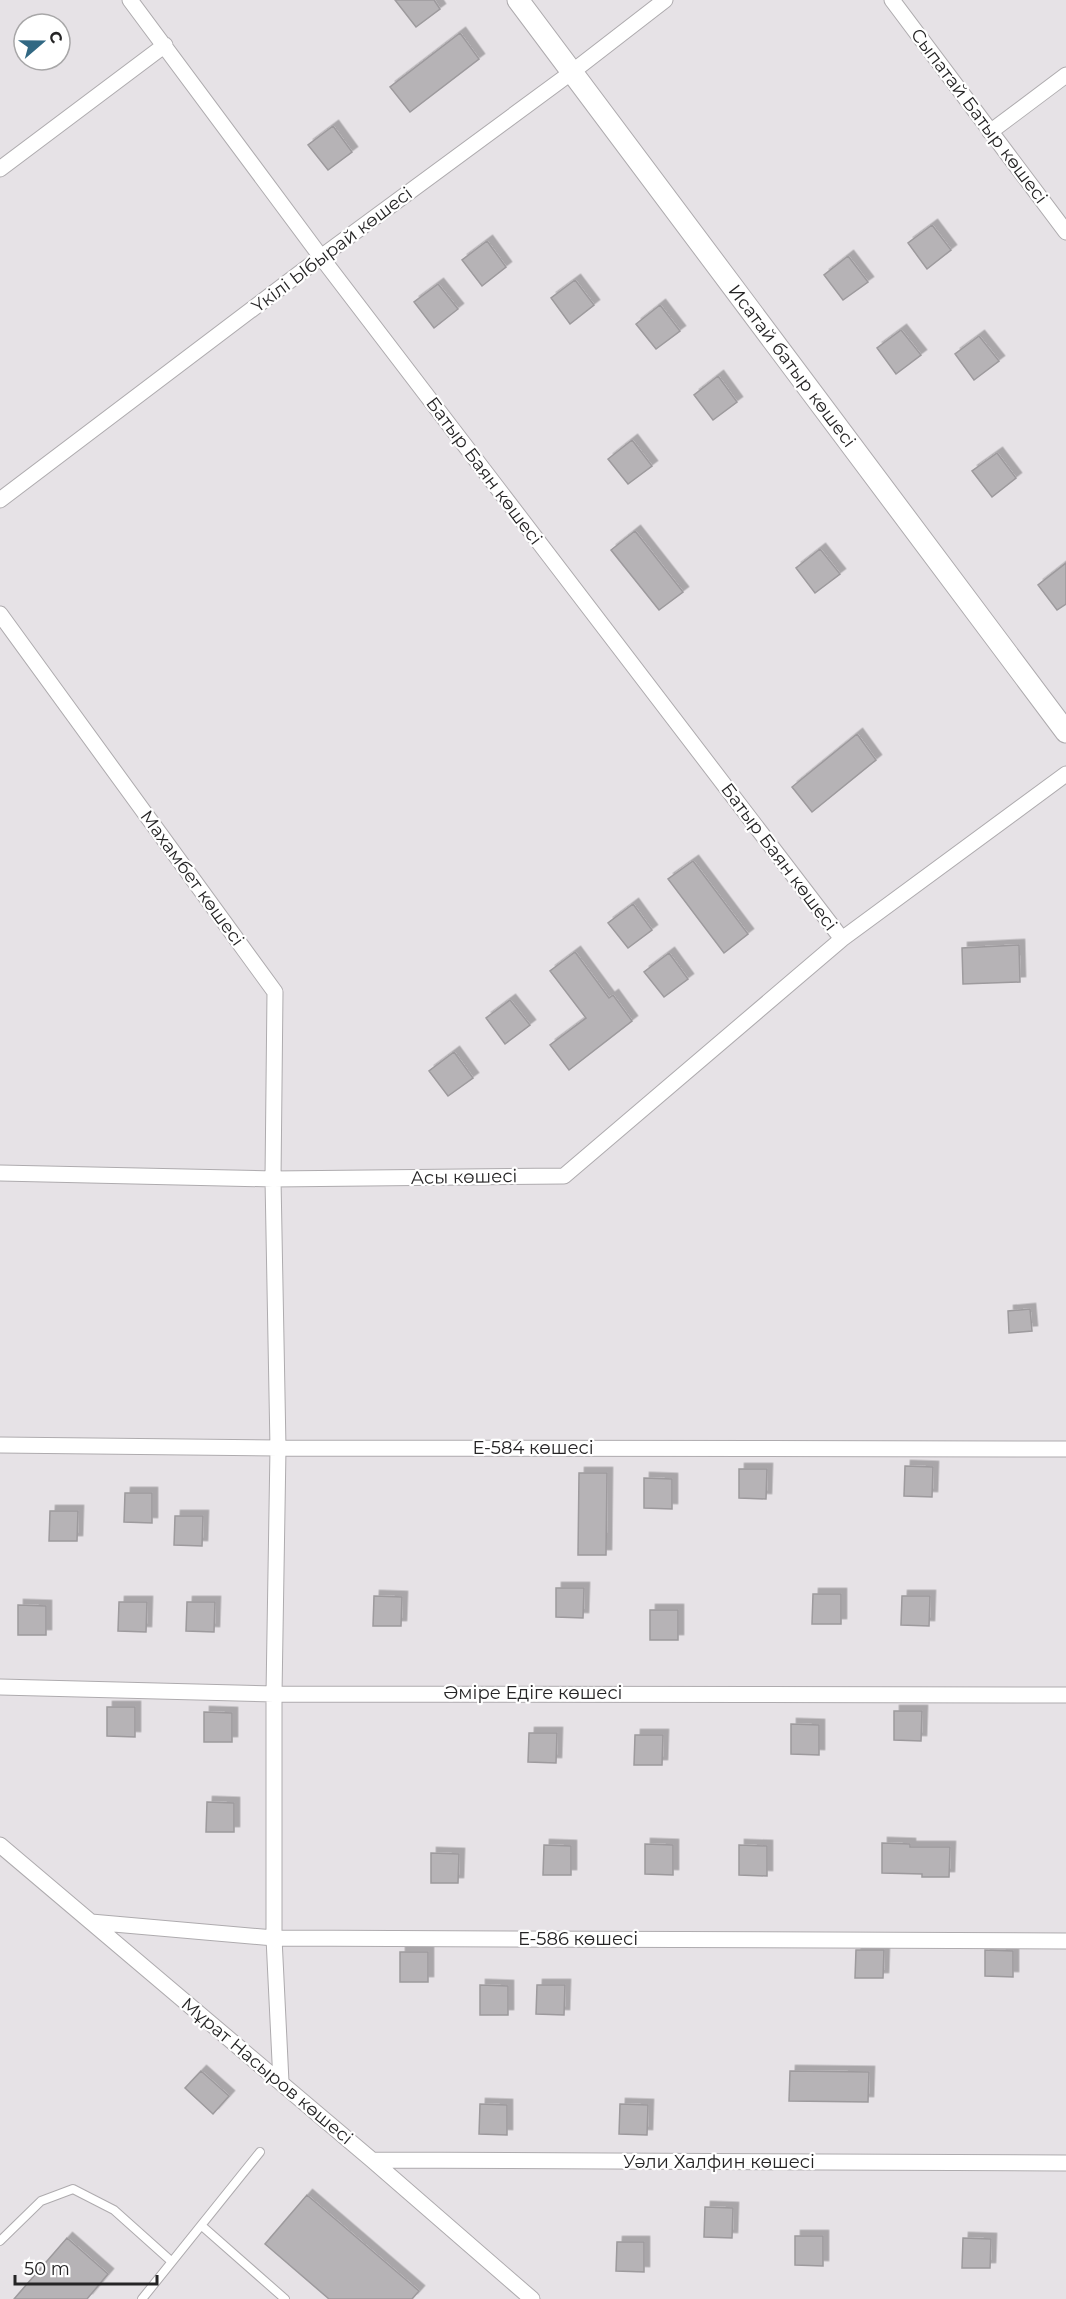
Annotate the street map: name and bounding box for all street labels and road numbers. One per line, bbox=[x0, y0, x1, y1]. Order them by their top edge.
street label: Сыпатай Батыр көшесі bbox=[906, 24, 1052, 208]
street label: Үкілі Ыбырай көшесі bbox=[247, 182, 417, 318]
street label: Исатай батыр көшесі bbox=[724, 280, 860, 452]
street label: Батыр Баян көшесі bbox=[421, 393, 547, 549]
street label: Батыр Баян көшесі bbox=[716, 779, 842, 935]
street label: Махамбет көшесі bbox=[135, 806, 249, 950]
street label: Асы көшесі bbox=[410, 1165, 518, 1189]
street label: Е-584 көшесі bbox=[472, 1437, 594, 1459]
street label: Әміре Едіге көшесі bbox=[443, 1682, 623, 1704]
street label: Е-586 көшесі bbox=[518, 1928, 638, 1950]
street label: Мұрат Насыров көшесі bbox=[177, 1993, 357, 2149]
street label: Уәли Халфин көшесі bbox=[623, 2151, 815, 2173]

